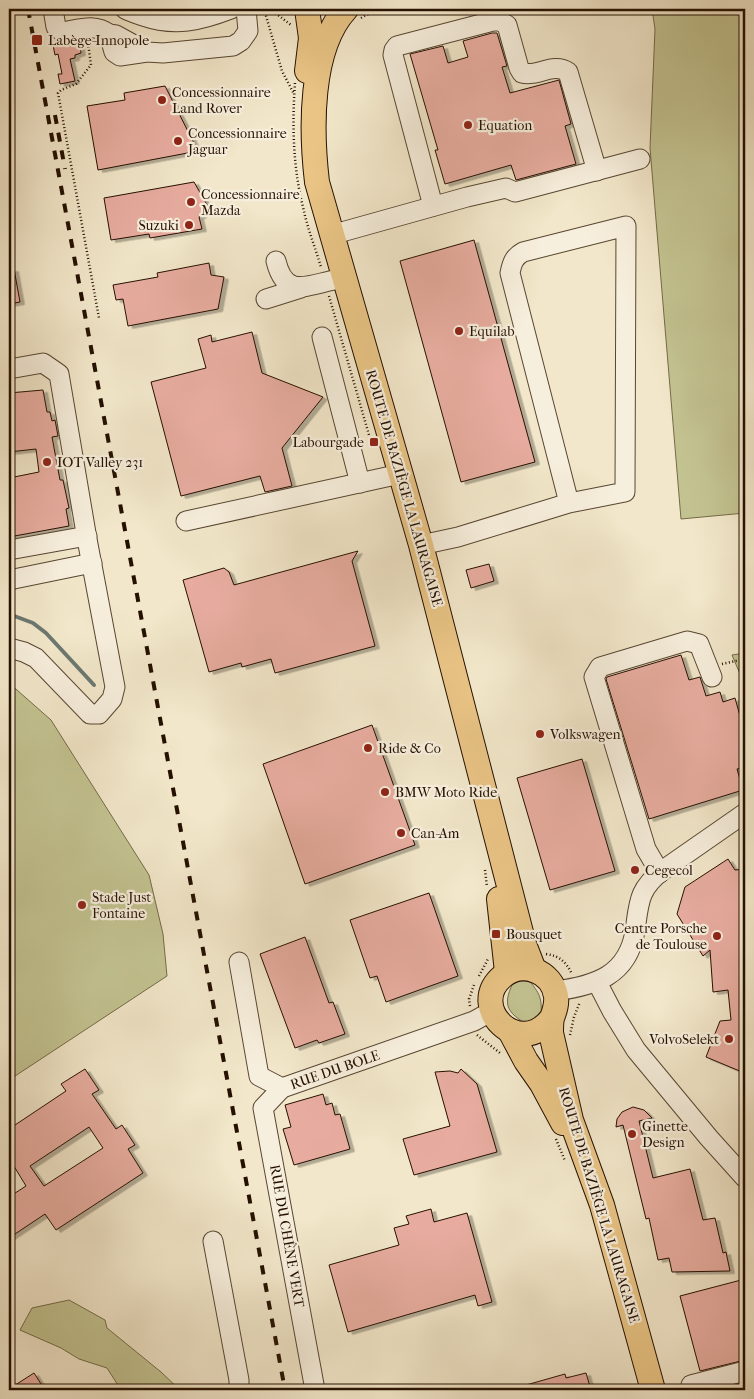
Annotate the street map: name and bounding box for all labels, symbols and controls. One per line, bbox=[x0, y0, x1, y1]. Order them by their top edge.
place label: Labège-Innopole bbox=[48, 32, 149, 49]
marker: Labège-Innopole bbox=[30, 33, 44, 47]
place label: Concessionnaire Land Rover bbox=[172, 84, 271, 117]
marker: Concessionnaire Land Rover bbox=[156, 94, 168, 106]
place label: Equation bbox=[478, 117, 532, 134]
marker: Equation bbox=[462, 119, 474, 131]
place label: Concessionnaire Jaguar bbox=[187, 125, 287, 158]
marker: Concessionnaire Jaguar bbox=[172, 135, 184, 147]
place label: Concessionnaire Mazda bbox=[201, 186, 300, 219]
marker: Concessionnaire Mazda bbox=[185, 196, 197, 208]
place label: Suzuki bbox=[138, 217, 179, 234]
marker: Suzuki bbox=[183, 219, 195, 231]
place label: Equilab bbox=[469, 323, 515, 340]
marker: Equilab bbox=[453, 325, 465, 337]
street label: ROUTE DE BAZIÈGE LA LAURAGAISE bbox=[362, 367, 447, 609]
place label: Labourgade bbox=[292, 434, 364, 451]
marker: Labourgade bbox=[368, 436, 380, 448]
place label: IOT Valley 231 bbox=[57, 454, 143, 471]
marker: IOT Valley 231 bbox=[41, 456, 53, 468]
place label: Volkswagen bbox=[549, 726, 621, 743]
marker: Volkswagen bbox=[534, 728, 546, 740]
place label: Ride & Co bbox=[378, 740, 441, 757]
marker: Ride & Co bbox=[362, 742, 374, 754]
place label: BMW Moto Ride bbox=[395, 784, 497, 801]
marker: BMW Moto Ride bbox=[379, 786, 391, 798]
place label: Can-Am bbox=[411, 825, 460, 842]
marker: Can-Am bbox=[395, 827, 407, 839]
place label: Cegecol bbox=[645, 862, 693, 879]
marker: Cegecol bbox=[629, 864, 641, 876]
place label: Stade Just Fontaine bbox=[92, 889, 151, 922]
marker: Stade Just Fontaine bbox=[76, 899, 88, 911]
place label: Centre Porsche de Toulouse bbox=[615, 920, 707, 953]
place label: Bousquet bbox=[506, 926, 562, 943]
marker: Bousquet bbox=[490, 928, 502, 940]
marker: Centre Porsche de Toulouse bbox=[711, 930, 723, 942]
place label: VolvoSelekt bbox=[648, 1031, 719, 1048]
marker: VolvoSelekt bbox=[723, 1033, 735, 1045]
street label: RUE DU BOLE bbox=[288, 1047, 382, 1093]
street label: ROUTE DE BAZIÈGE LA LAURAGAISE bbox=[555, 1085, 644, 1325]
place label: Ginette Design bbox=[642, 1118, 688, 1151]
marker: Ginette Design bbox=[626, 1128, 638, 1140]
street label: RUE DU CHÊNE VERT bbox=[266, 1163, 309, 1309]

